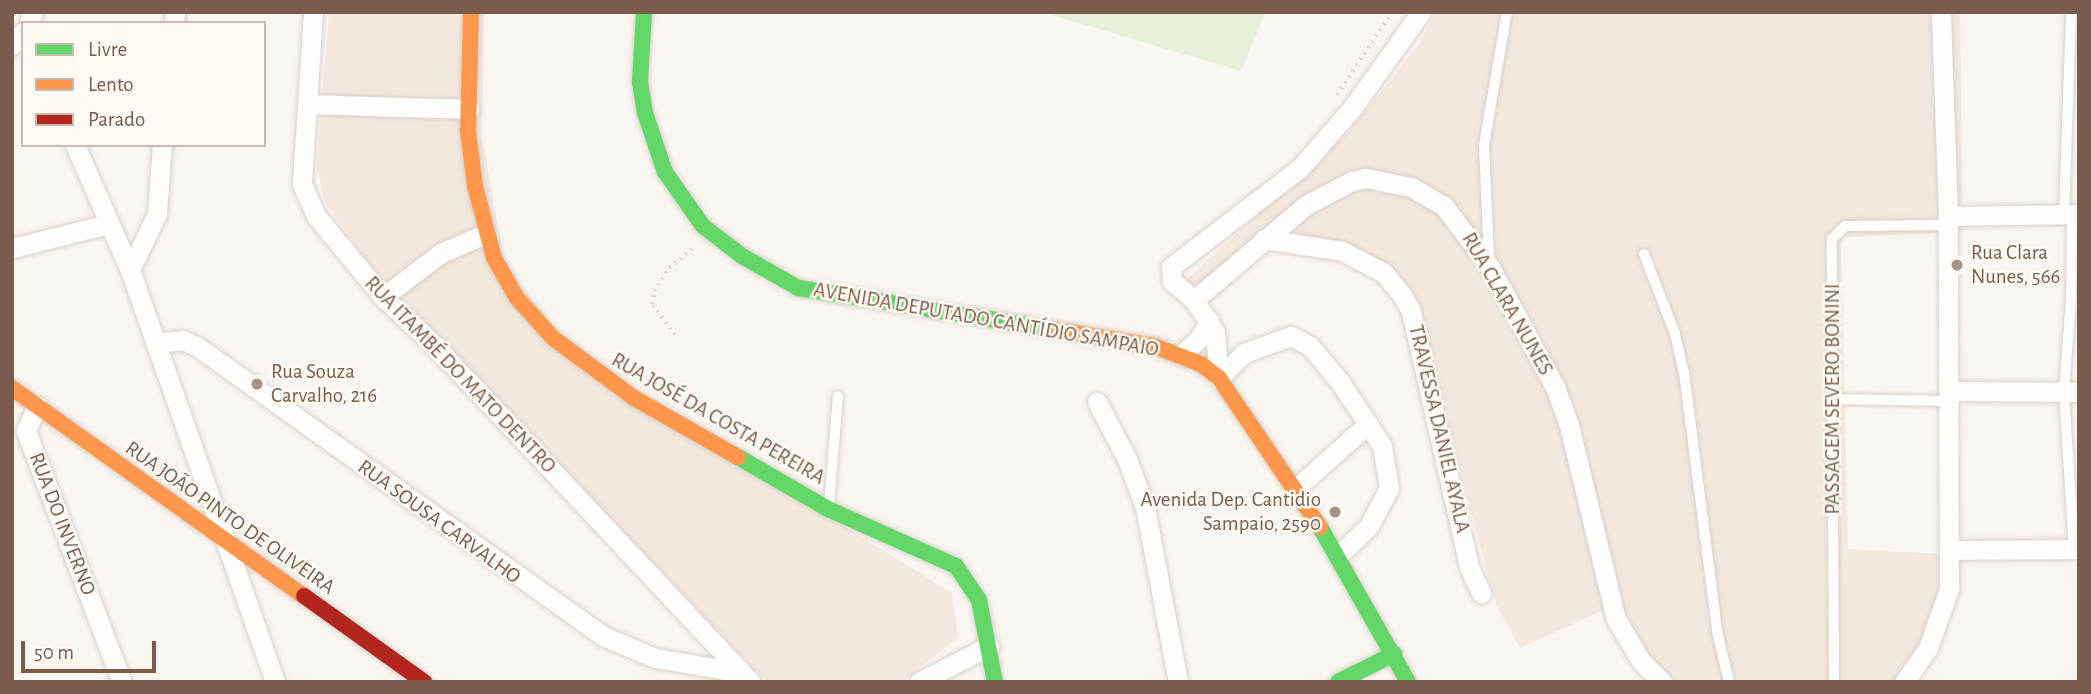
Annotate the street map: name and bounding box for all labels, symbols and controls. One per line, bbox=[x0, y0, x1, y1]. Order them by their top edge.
legend bbox=[21, 21, 266, 147]
text: Livre bbox=[88, 39, 127, 60]
text: Lento bbox=[88, 74, 134, 95]
text: Parado bbox=[88, 109, 145, 130]
street label: RUA CLARA NUNES bbox=[1456, 228, 1558, 380]
place label: Rua Clara Nunes, 566 bbox=[1971, 240, 2060, 290]
marker: Rua Clara Nunes, 566 bbox=[1949, 257, 1965, 273]
street label: RUA ITAMBÉ DO MATO DENTRO bbox=[359, 271, 561, 479]
street label: AVENIDA DEPUTADO CANTÍDIO SAMPAIO bbox=[812, 277, 1160, 363]
street label: PASSAGEM SEVERO BONINI bbox=[1820, 283, 1846, 515]
street label: TRAVESSA DANIEL AYALA bbox=[1403, 322, 1475, 536]
street label: RUA JOSÉ DA COSTA PEREIRA bbox=[607, 348, 829, 490]
place label: Rua Souza Carvalho, 216 bbox=[271, 359, 377, 409]
marker: Rua Souza Carvalho, 216 bbox=[249, 376, 265, 392]
street label: RUA JOÃO PINTO DE OLIVEIRA bbox=[120, 436, 340, 600]
street label: RUA DO INVERNO bbox=[23, 449, 101, 599]
street label: RUA SOUSA CARVALHO bbox=[353, 454, 525, 590]
place label: Avenida Dep. Cantidio Sampaio, 2590 bbox=[1141, 487, 1321, 537]
marker: Avenida Dep. Cantidio Sampaio, 2590 bbox=[1327, 504, 1343, 520]
scale bar bbox=[24, 628, 159, 672]
text: 50 m bbox=[34, 642, 74, 663]

